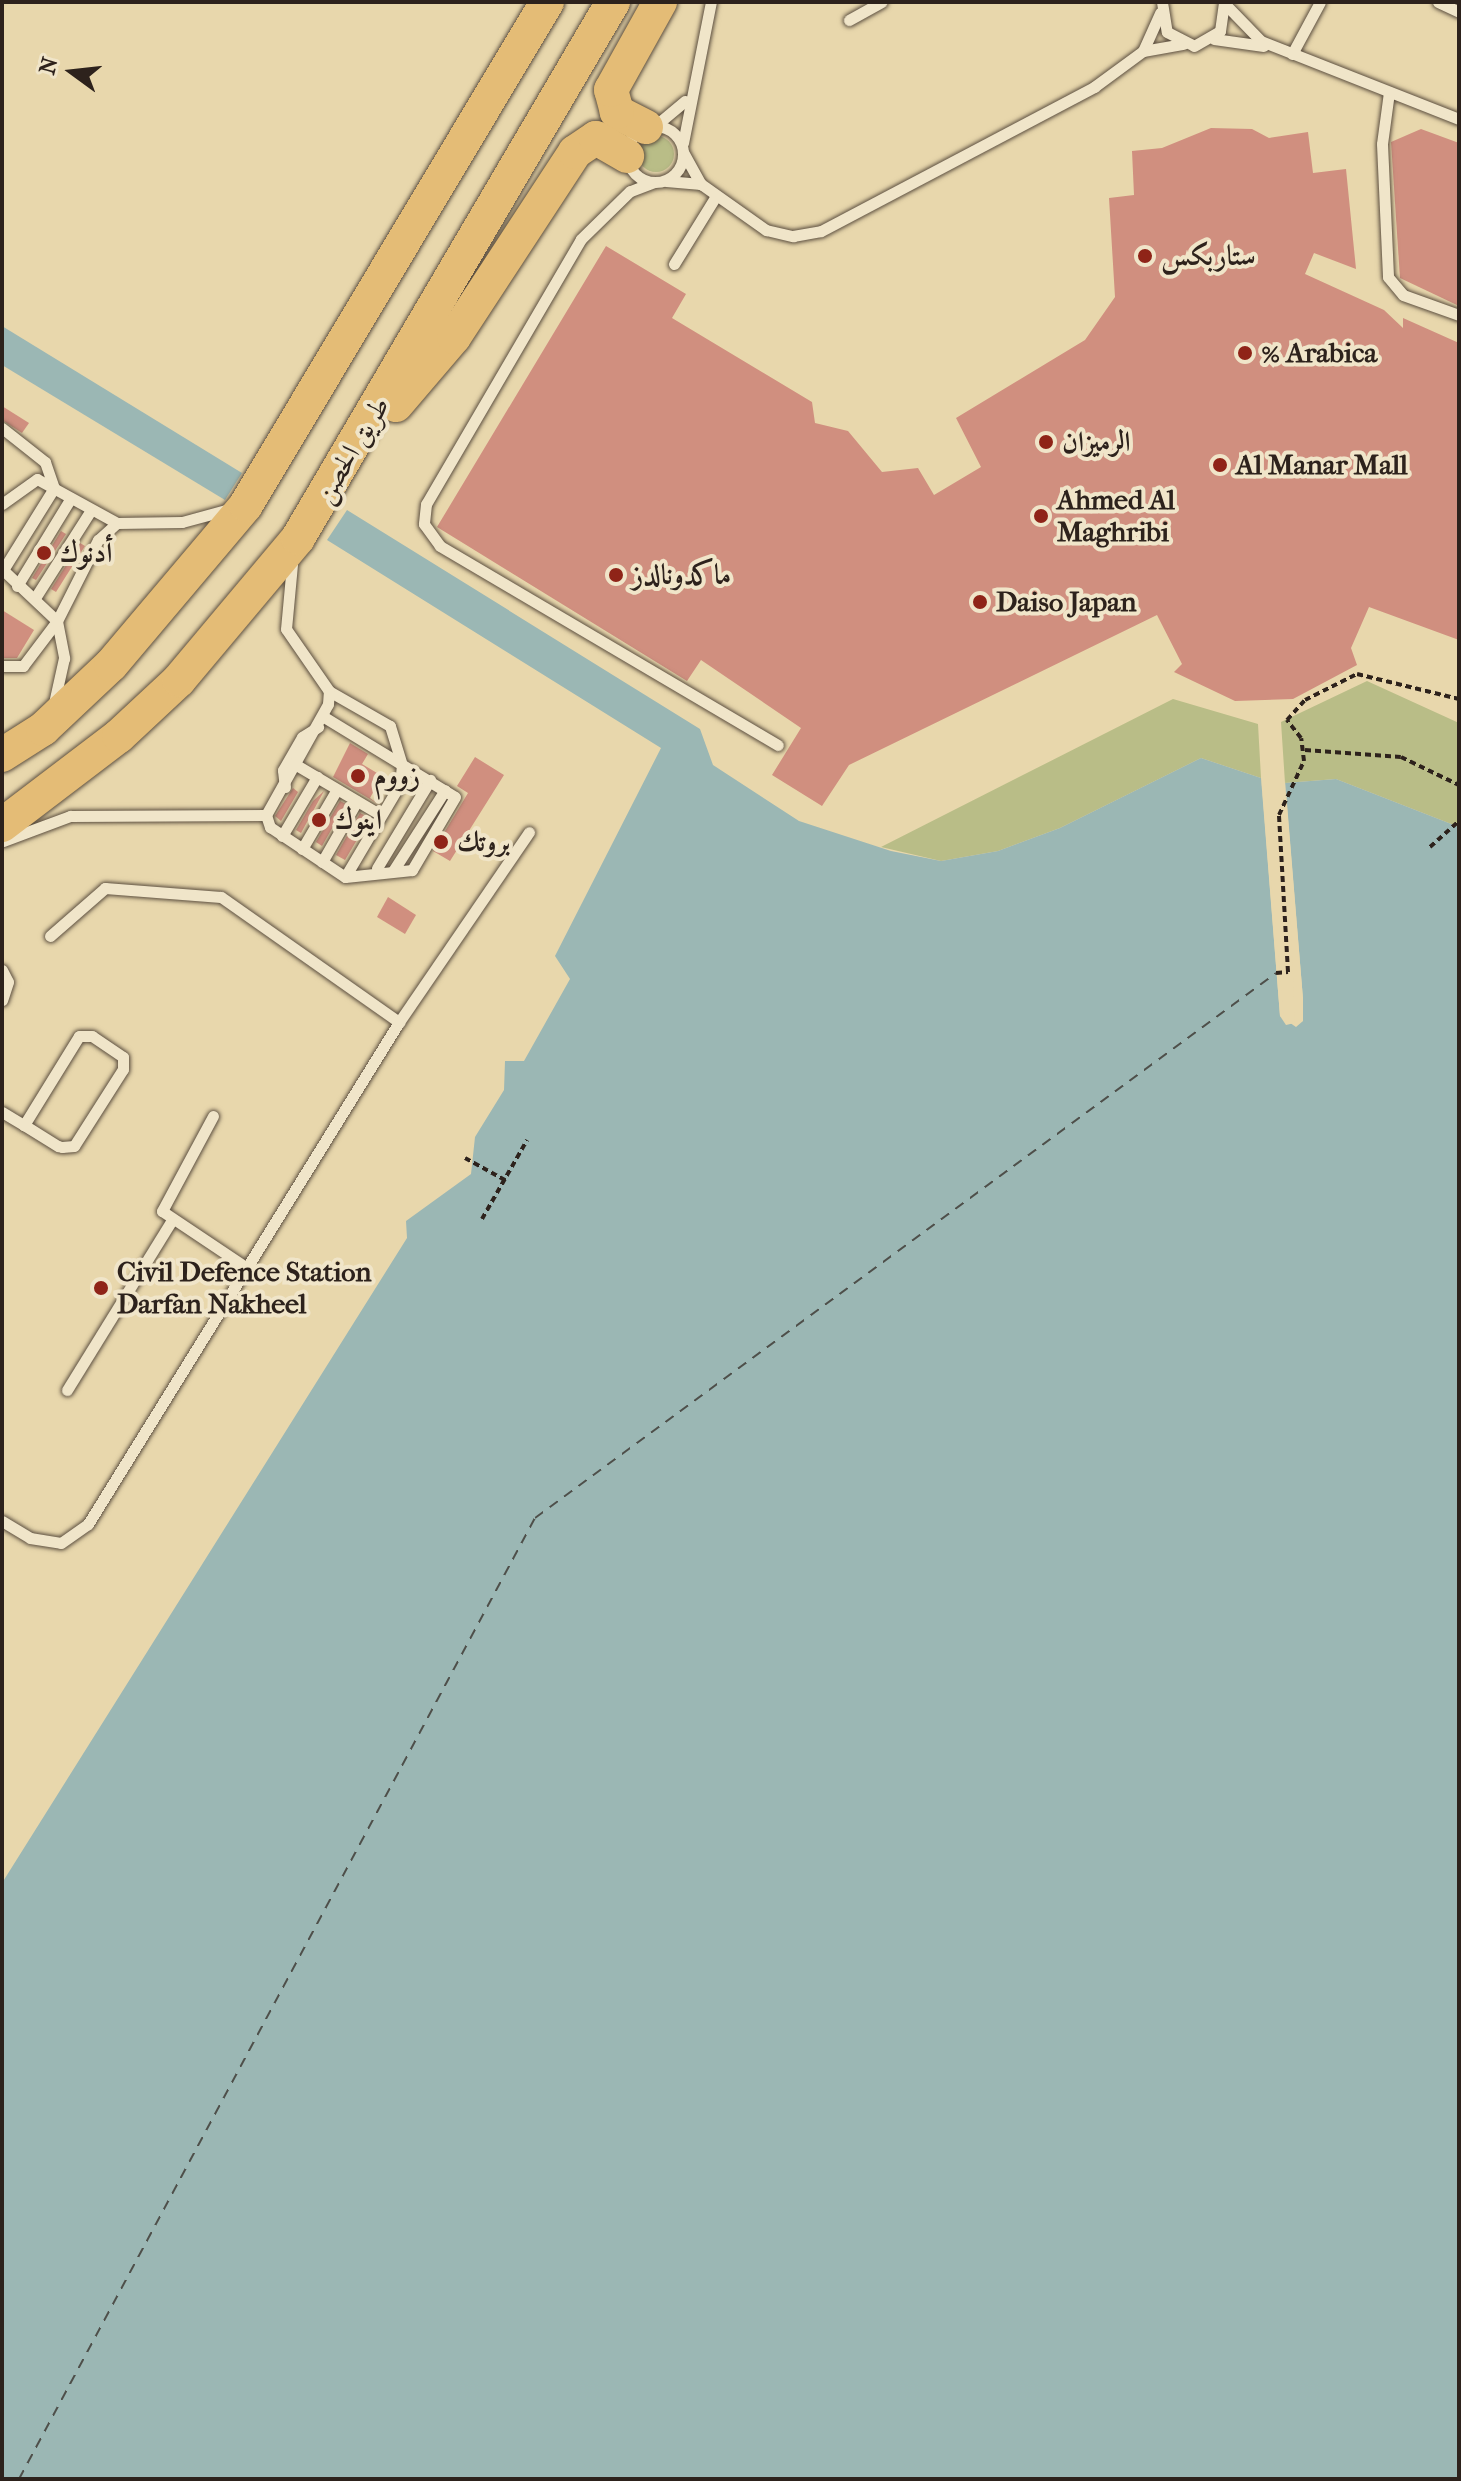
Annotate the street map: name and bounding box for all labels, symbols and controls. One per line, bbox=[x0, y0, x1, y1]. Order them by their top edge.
north arrow bbox=[32, 32, 112, 112]
text: N bbox=[34, 54, 64, 77]
place label: ستاربكس bbox=[1161, 239, 1256, 273]
marker: ستاربكس bbox=[1136, 247, 1154, 265]
place label: % Arabica bbox=[1261, 336, 1377, 370]
marker: % Arabica bbox=[1236, 344, 1254, 362]
street label: طريق الحصن bbox=[307, 391, 397, 509]
place label: الرميزان bbox=[1062, 425, 1131, 459]
marker: الرميزان bbox=[1037, 433, 1055, 451]
place label: Al Manar Mall bbox=[1236, 448, 1408, 482]
marker: Al Manar Mall bbox=[1211, 456, 1229, 474]
place label: Ahmed Al Maghribi bbox=[1057, 483, 1175, 549]
marker: Ahmed Al Maghribi bbox=[1032, 507, 1050, 525]
place label: أدنوك bbox=[60, 536, 113, 570]
marker: أدنوك bbox=[35, 544, 53, 562]
place label: ماكدونالدز bbox=[632, 558, 731, 592]
marker: ماكدونالدز bbox=[607, 566, 625, 584]
place label: Daiso Japan bbox=[996, 585, 1136, 619]
marker: Daiso Japan bbox=[971, 593, 989, 611]
place label: زووم bbox=[374, 759, 420, 793]
marker: زووم bbox=[349, 767, 367, 785]
place label: اينوك bbox=[335, 803, 382, 837]
marker: اينوك bbox=[310, 811, 328, 829]
place label: بروتك bbox=[457, 825, 510, 859]
marker: بروتك bbox=[432, 833, 450, 851]
place label: Civil Defence Station Darfan Nakheel bbox=[117, 1255, 371, 1321]
marker: Civil Defence Station Darfan Nakheel bbox=[92, 1279, 110, 1297]

